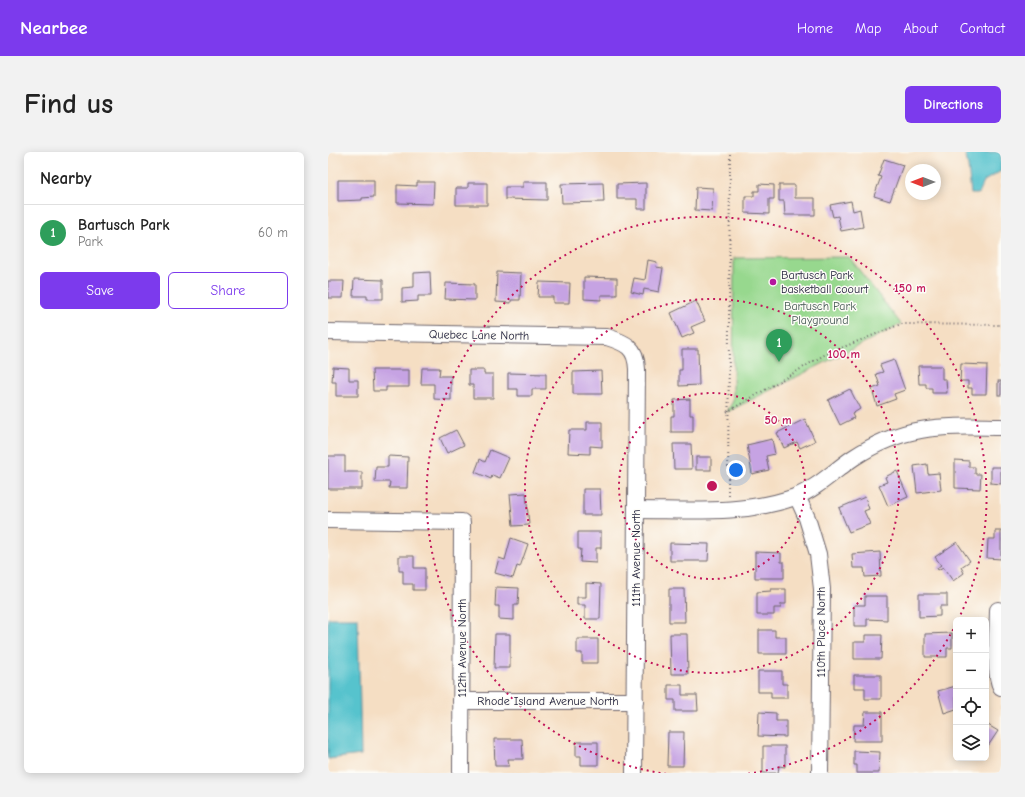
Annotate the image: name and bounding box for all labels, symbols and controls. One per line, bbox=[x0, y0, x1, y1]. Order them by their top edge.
text: Nearbee bbox=[20, 17, 88, 39]
text: Home bbox=[797, 20, 833, 37]
text: Map bbox=[855, 20, 881, 37]
text: About bbox=[903, 20, 938, 37]
text: Contact bbox=[960, 20, 1005, 37]
button: Directions bbox=[905, 86, 1001, 123]
text: Find us bbox=[24, 88, 113, 120]
north arrow bbox=[905, 164, 941, 200]
text: Nearby bbox=[40, 169, 91, 188]
text: Bartusch Park bbox=[78, 216, 169, 234]
text: 1 bbox=[50, 225, 56, 240]
text: 60 m bbox=[258, 225, 288, 240]
text: Park bbox=[78, 234, 103, 249]
place label: Bartusch Park basketball coourt bbox=[781, 268, 869, 296]
button: Save bbox=[40, 272, 160, 309]
button: Share bbox=[168, 272, 288, 309]
marker: Bartusch Park basketball coourt bbox=[768, 277, 778, 287]
text: 150 m bbox=[894, 281, 926, 295]
park label: Bartusch Park Playground bbox=[784, 299, 856, 327]
street label: Quebec Lane North bbox=[429, 327, 529, 343]
pin: 1 bbox=[766, 329, 792, 362]
text: 100 m bbox=[828, 347, 860, 361]
text: 50 m bbox=[764, 413, 792, 427]
your location bbox=[726, 460, 746, 480]
centre of rings bbox=[705, 479, 719, 493]
street label: 111th Avenue North bbox=[629, 509, 643, 607]
street label: 110th Place North bbox=[814, 587, 828, 677]
street label: 112th Avenue North bbox=[455, 598, 469, 698]
map controls bbox=[953, 617, 989, 761]
button: + bbox=[953, 617, 989, 653]
button: − bbox=[953, 653, 989, 689]
button: locate bbox=[953, 689, 989, 725]
street label: Rhode Island Avenue North bbox=[477, 694, 619, 708]
button: layers bbox=[953, 725, 989, 761]

